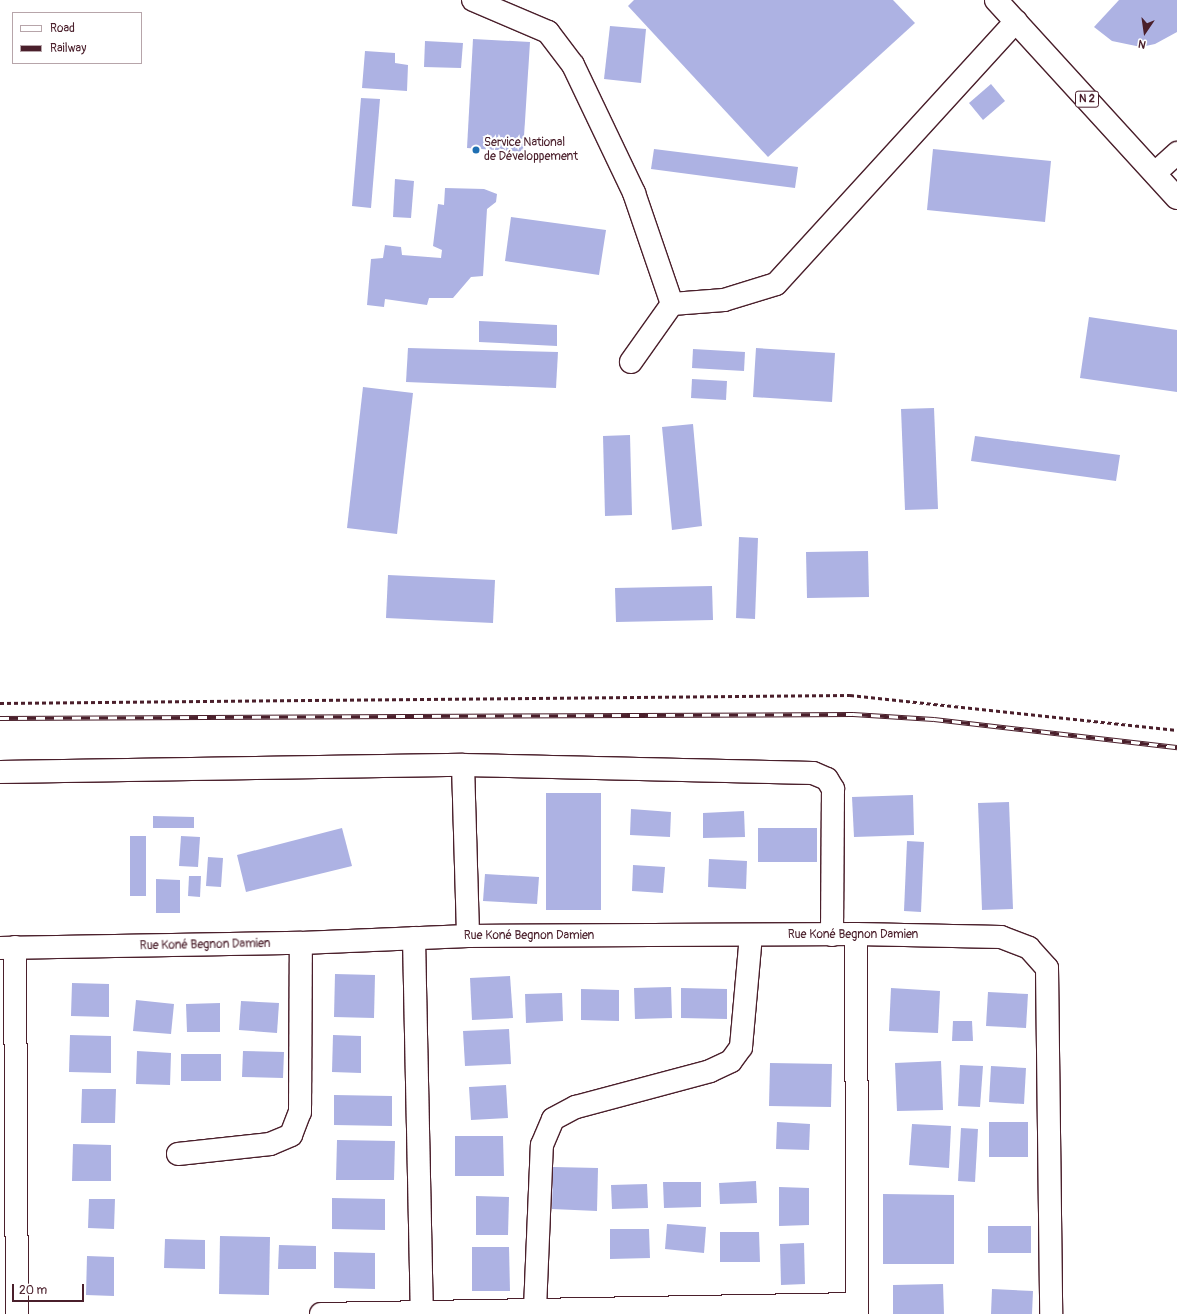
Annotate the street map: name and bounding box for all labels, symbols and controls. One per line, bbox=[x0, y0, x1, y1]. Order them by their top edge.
legend bbox=[12, 12, 142, 64]
north arrow bbox=[1125, 12, 1165, 52]
text: Road bbox=[50, 21, 75, 36]
text: N bbox=[1137, 37, 1147, 51]
text: Railway bbox=[50, 41, 86, 56]
road number: N 2 bbox=[1075, 90, 1099, 108]
place label: Service National de Développement bbox=[484, 136, 578, 164]
marker: Service National de Développement bbox=[471, 145, 481, 155]
street label: Rue Koné Begnon Damien bbox=[788, 928, 918, 942]
street label: Rue Koné Begnon Damien bbox=[464, 929, 594, 943]
street label: Rue Koné Begnon Damien bbox=[140, 937, 270, 953]
scale bar bbox=[14, 1276, 86, 1302]
text: 20 m bbox=[19, 1283, 47, 1298]

